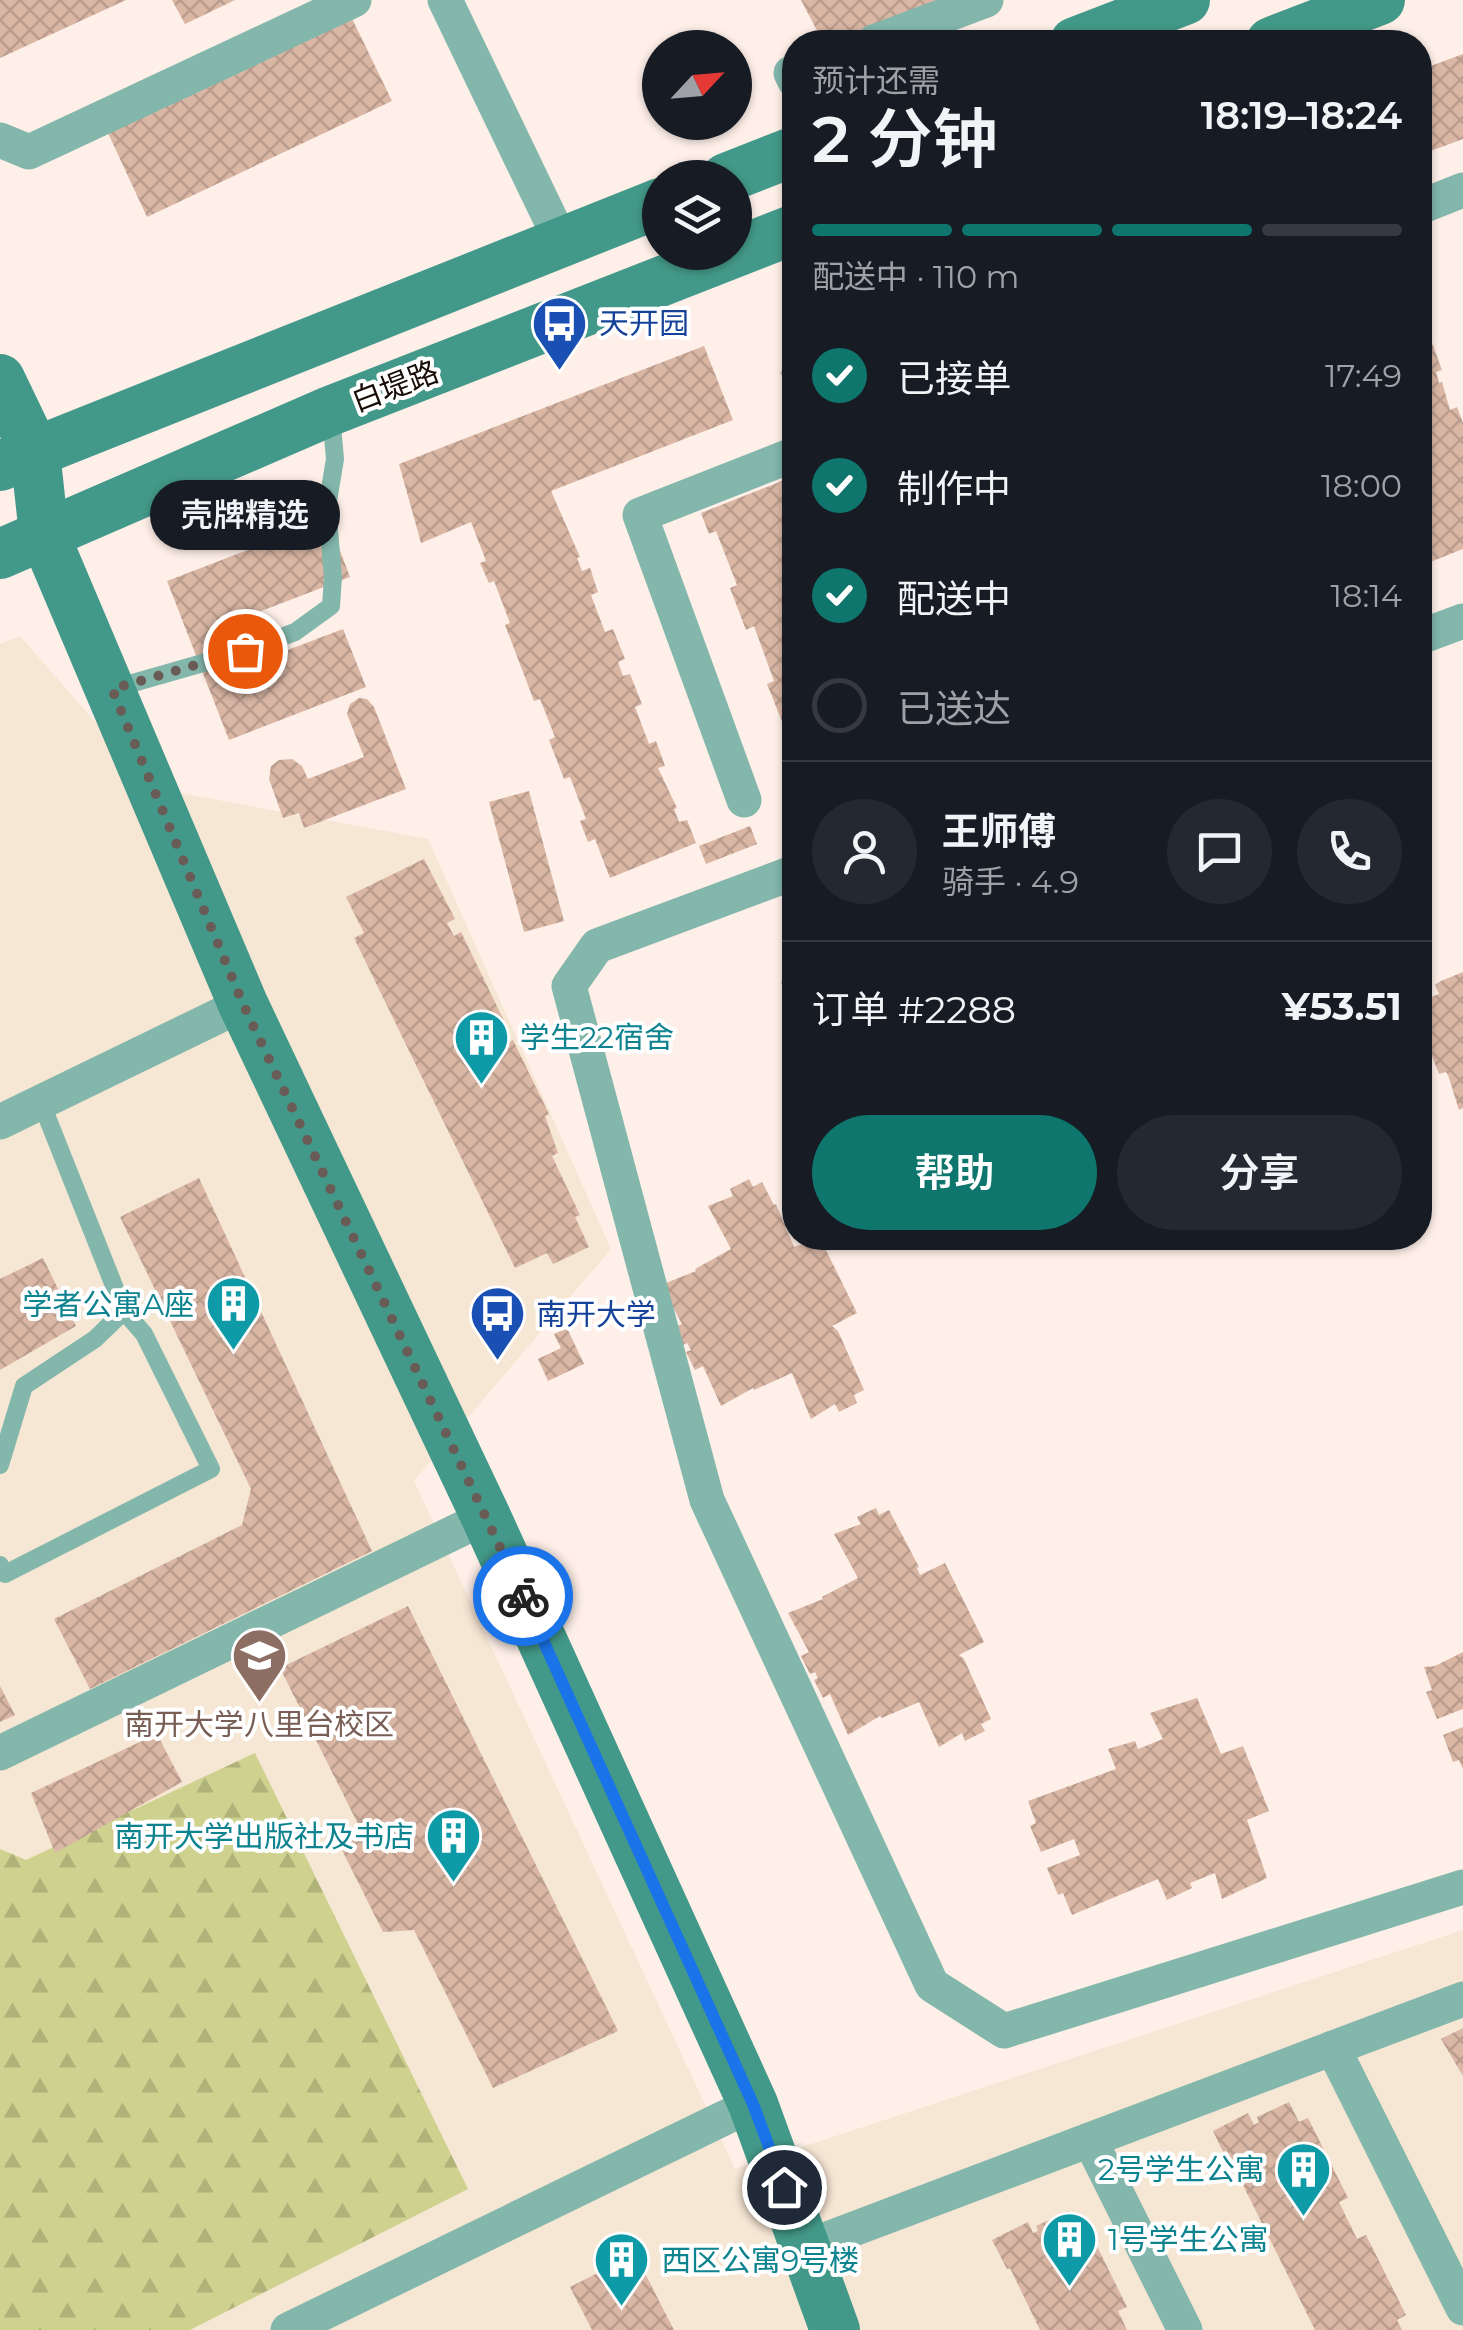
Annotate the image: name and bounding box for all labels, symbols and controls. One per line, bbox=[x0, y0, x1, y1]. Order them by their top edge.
north arrow bbox=[642, 30, 752, 140]
map controls bbox=[642, 30, 752, 270]
text: 预计还需 bbox=[812, 61, 940, 100]
text: 18:19–18:24 bbox=[1201, 92, 1402, 139]
text: 2 分钟 bbox=[812, 99, 998, 178]
button: layers bbox=[642, 160, 752, 270]
text: 配送中 · 110 m bbox=[812, 257, 1019, 296]
bus stop icon: 天开园 bbox=[530, 293, 590, 372]
place label: 天开园 bbox=[599, 305, 689, 342]
icon: check bbox=[812, 348, 867, 403]
street label: 白堤路 bbox=[346, 353, 444, 419]
text: 已接单 bbox=[897, 355, 1011, 402]
text: 17:49 bbox=[1325, 356, 1402, 395]
icon: check bbox=[812, 458, 867, 513]
text: 制作中 bbox=[897, 465, 1011, 512]
text: 18:00 bbox=[1321, 466, 1402, 505]
callout: 壳牌精选 bbox=[150, 481, 340, 551]
text: 壳牌精选 bbox=[181, 495, 309, 534]
icon: check bbox=[812, 568, 867, 623]
text: 配送中 bbox=[897, 575, 1011, 622]
text: 18:14 bbox=[1331, 576, 1402, 615]
pin bbox=[203, 609, 288, 694]
icon: bag bbox=[218, 624, 273, 679]
text: 已送达 bbox=[897, 685, 1011, 732]
button: person bbox=[812, 799, 917, 904]
button: chat bbox=[1167, 799, 1272, 904]
button: phone bbox=[1297, 799, 1402, 904]
text: 王师傅 bbox=[942, 808, 1056, 855]
text: 骑手 · 4.9 bbox=[942, 862, 1079, 901]
text: ¥53.51 bbox=[1282, 983, 1402, 1030]
text: 订单 #2288 bbox=[812, 986, 1016, 1033]
building icon: 学生22宿舍 bbox=[451, 1007, 511, 1086]
place label: 学生22宿舍 bbox=[520, 1019, 674, 1056]
button: 帮助 bbox=[812, 1115, 1097, 1230]
button: 分享 bbox=[1117, 1115, 1402, 1230]
building icon: 学者公寓A座 bbox=[203, 1274, 263, 1353]
bus stop icon: 南开大学 bbox=[467, 1284, 527, 1363]
place label: 学者公寓A座 bbox=[22, 1286, 194, 1323]
place label: 南开大学 bbox=[536, 1296, 656, 1333]
courier bbox=[473, 1546, 573, 1646]
icon: bike bbox=[496, 1569, 551, 1624]
school or university icon: 南开大学八里台校区 bbox=[229, 1626, 289, 1705]
place label: 南开大学八里台校区 bbox=[124, 1706, 394, 1743]
building icon: 南开大学出版社及书店 bbox=[423, 1806, 483, 1885]
place label: 南开大学出版社及书店 bbox=[114, 1818, 414, 1855]
building icon: 2号学生公寓 bbox=[1274, 2139, 1334, 2218]
pin bbox=[742, 2145, 827, 2230]
place label: 2号学生公寓 bbox=[1098, 2151, 1265, 2188]
icon: home bbox=[757, 2160, 812, 2215]
building icon: 1号学生公寓 bbox=[1039, 2209, 1099, 2288]
place label: 1号学生公寓 bbox=[1108, 2221, 1269, 2258]
building icon: 西区公寓9号楼 bbox=[592, 2230, 652, 2309]
place label: 西区公寓9号楼 bbox=[661, 2242, 859, 2279]

